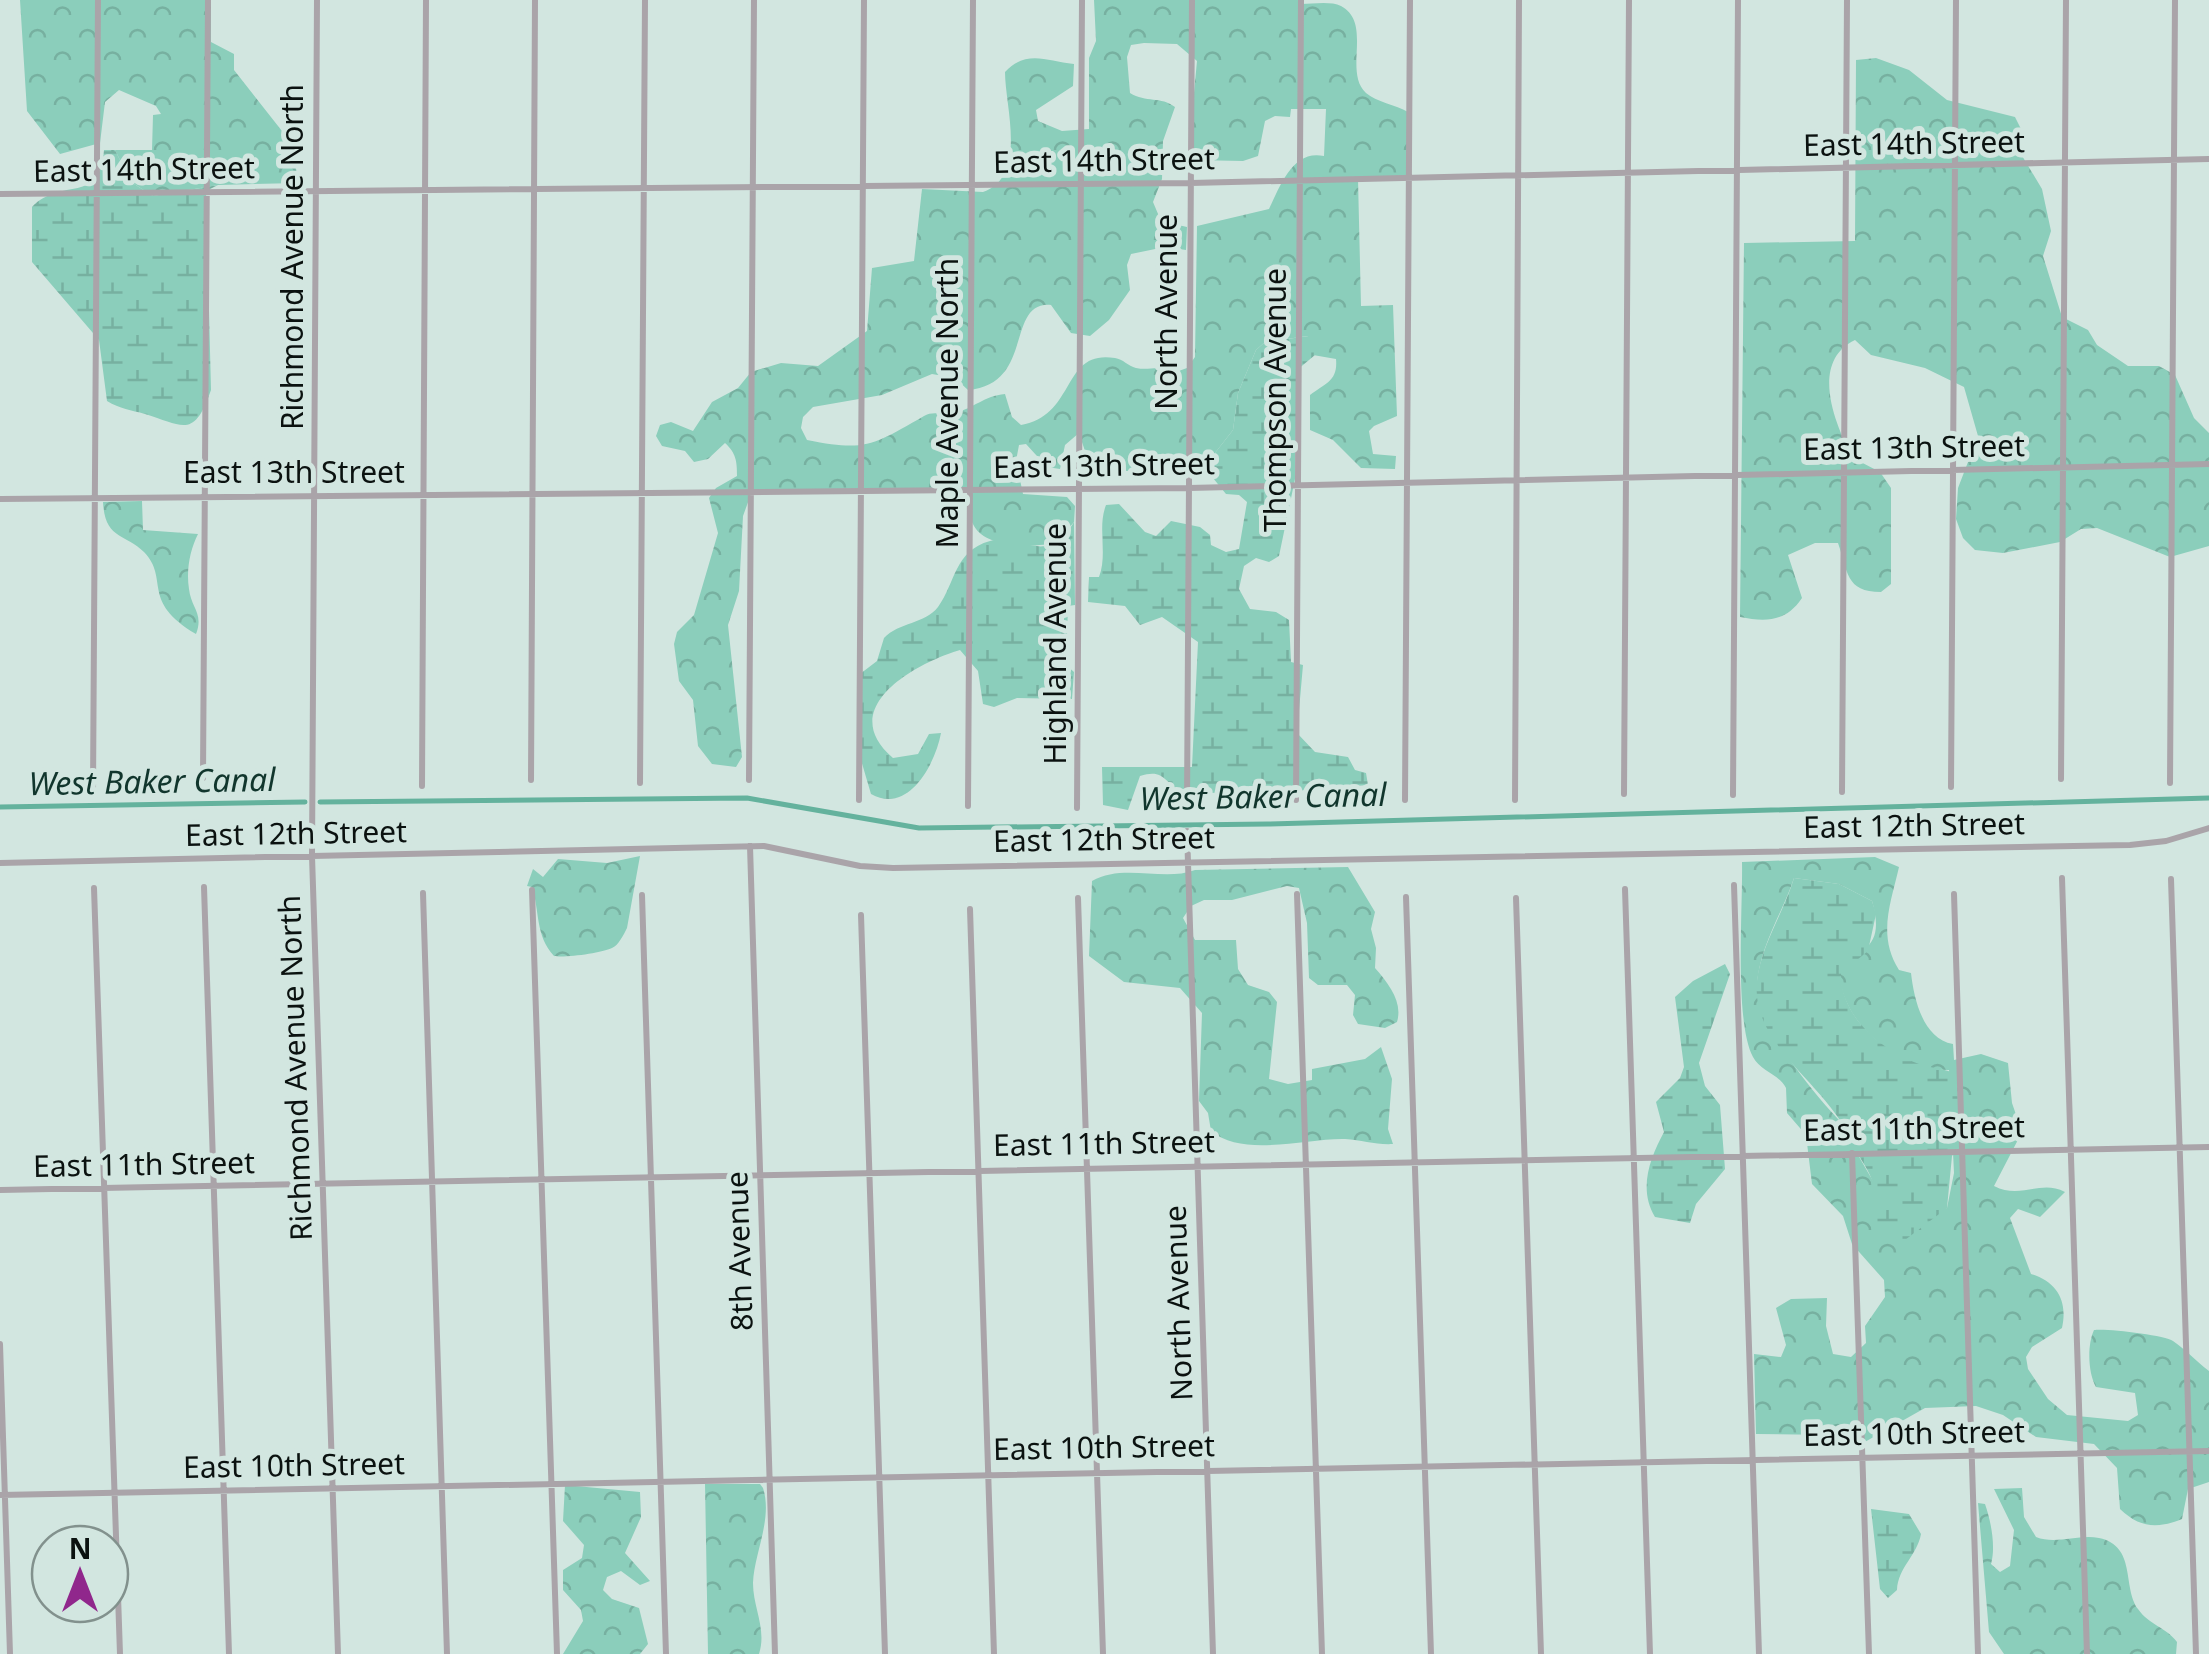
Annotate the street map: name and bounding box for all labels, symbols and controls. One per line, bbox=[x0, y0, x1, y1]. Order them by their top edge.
street label: Richmond Avenue North bbox=[271, 84, 312, 430]
street label: East 14th Street bbox=[1803, 120, 2025, 165]
street label: East 14th Street bbox=[993, 137, 1215, 182]
street label: East 14th Street bbox=[33, 146, 255, 191]
street label: North Avenue bbox=[1145, 214, 1186, 410]
street label: Maple Avenue North bbox=[926, 258, 967, 548]
street label: Thompson Avenue bbox=[1254, 268, 1295, 532]
street label: East 13th Street bbox=[1803, 424, 2025, 469]
street label: East 13th Street bbox=[993, 442, 1215, 487]
street label: East 13th Street bbox=[183, 451, 405, 492]
street label: Highland Avenue bbox=[1034, 523, 1075, 765]
water label: West Baker Canal bbox=[28, 757, 277, 804]
water label: West Baker Canal bbox=[1139, 772, 1388, 819]
street label: East 12th Street bbox=[1803, 802, 2025, 847]
street label: East 12th Street bbox=[185, 810, 407, 855]
street label: East 12th Street bbox=[993, 816, 1215, 861]
street label: Richmond Avenue North bbox=[268, 894, 321, 1242]
street label: East 11th Street bbox=[1803, 1105, 2025, 1150]
street label: East 11th Street bbox=[993, 1120, 1215, 1165]
street label: East 11th Street bbox=[33, 1141, 255, 1186]
street label: 8th Avenue bbox=[715, 1171, 762, 1332]
street label: North Avenue bbox=[1154, 1204, 1201, 1402]
street label: East 10th Street bbox=[1803, 1410, 2025, 1455]
street label: East 10th Street bbox=[993, 1424, 1215, 1469]
street label: East 10th Street bbox=[183, 1442, 405, 1487]
north arrow bbox=[30, 1524, 130, 1624]
text: N bbox=[69, 1529, 91, 1567]

